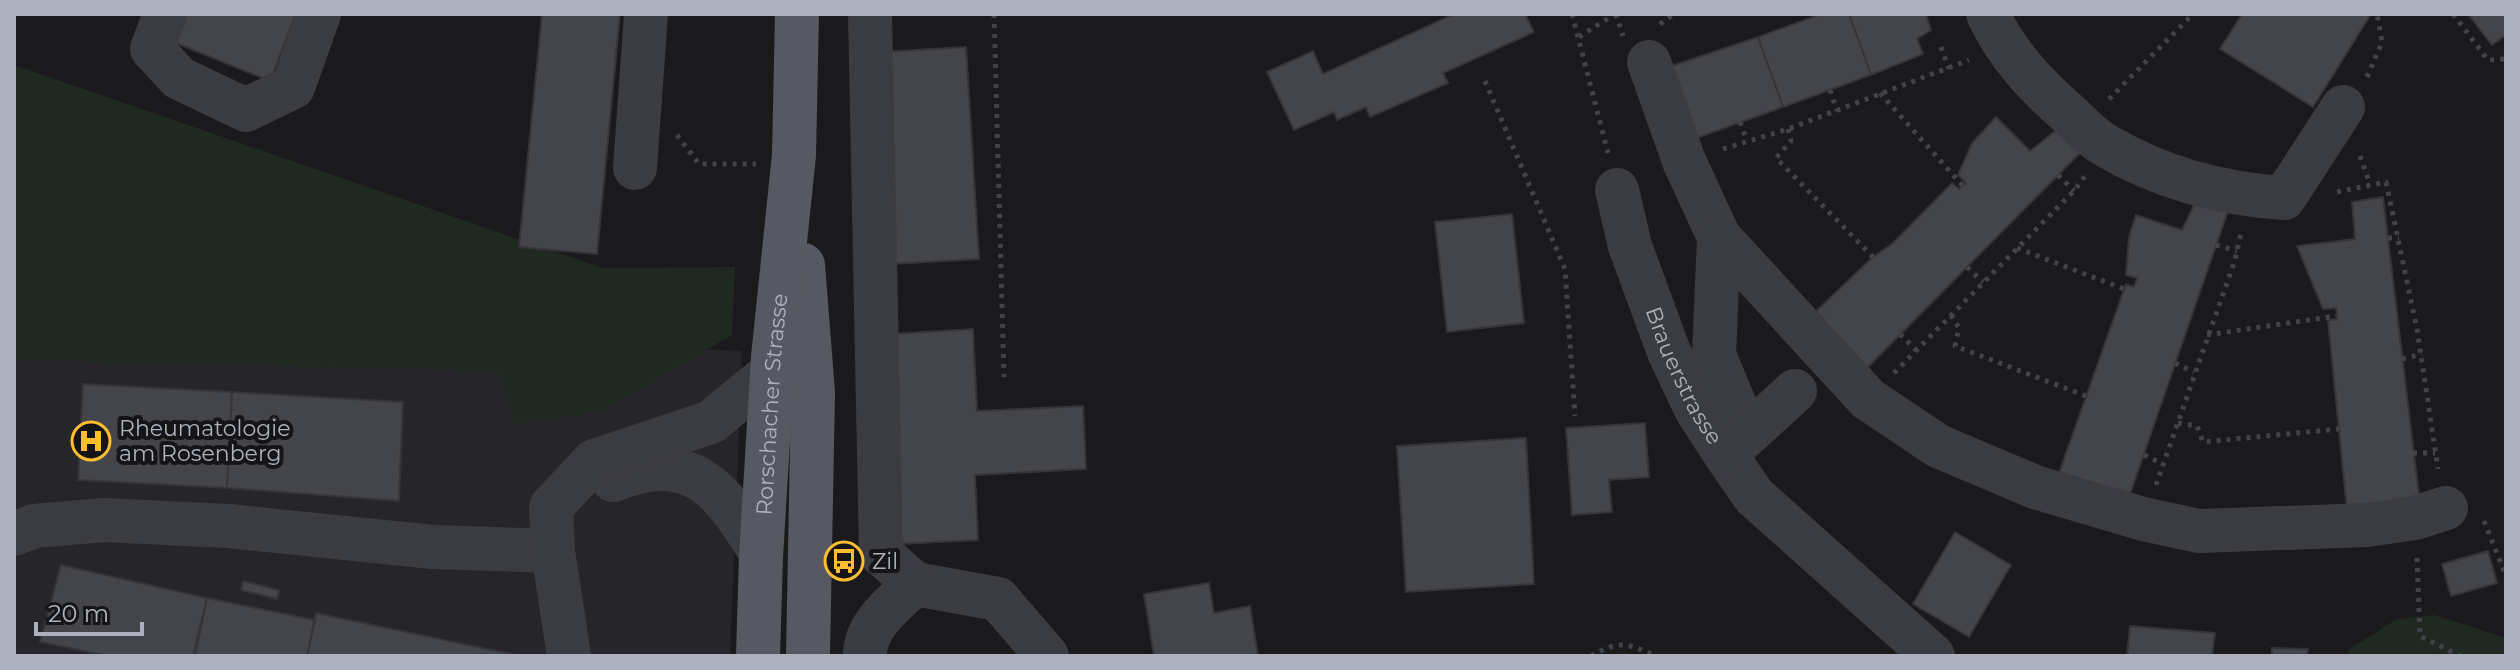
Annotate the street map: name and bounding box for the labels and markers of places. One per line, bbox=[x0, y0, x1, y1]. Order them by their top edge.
place label: Rheumatologie am Rosenberg bbox=[119, 415, 290, 467]
hospital icon: Rheumatologie am Rosenberg bbox=[70, 420, 112, 462]
bus stop icon: Zil bbox=[823, 540, 865, 582]
place label: Zil bbox=[872, 548, 898, 575]

